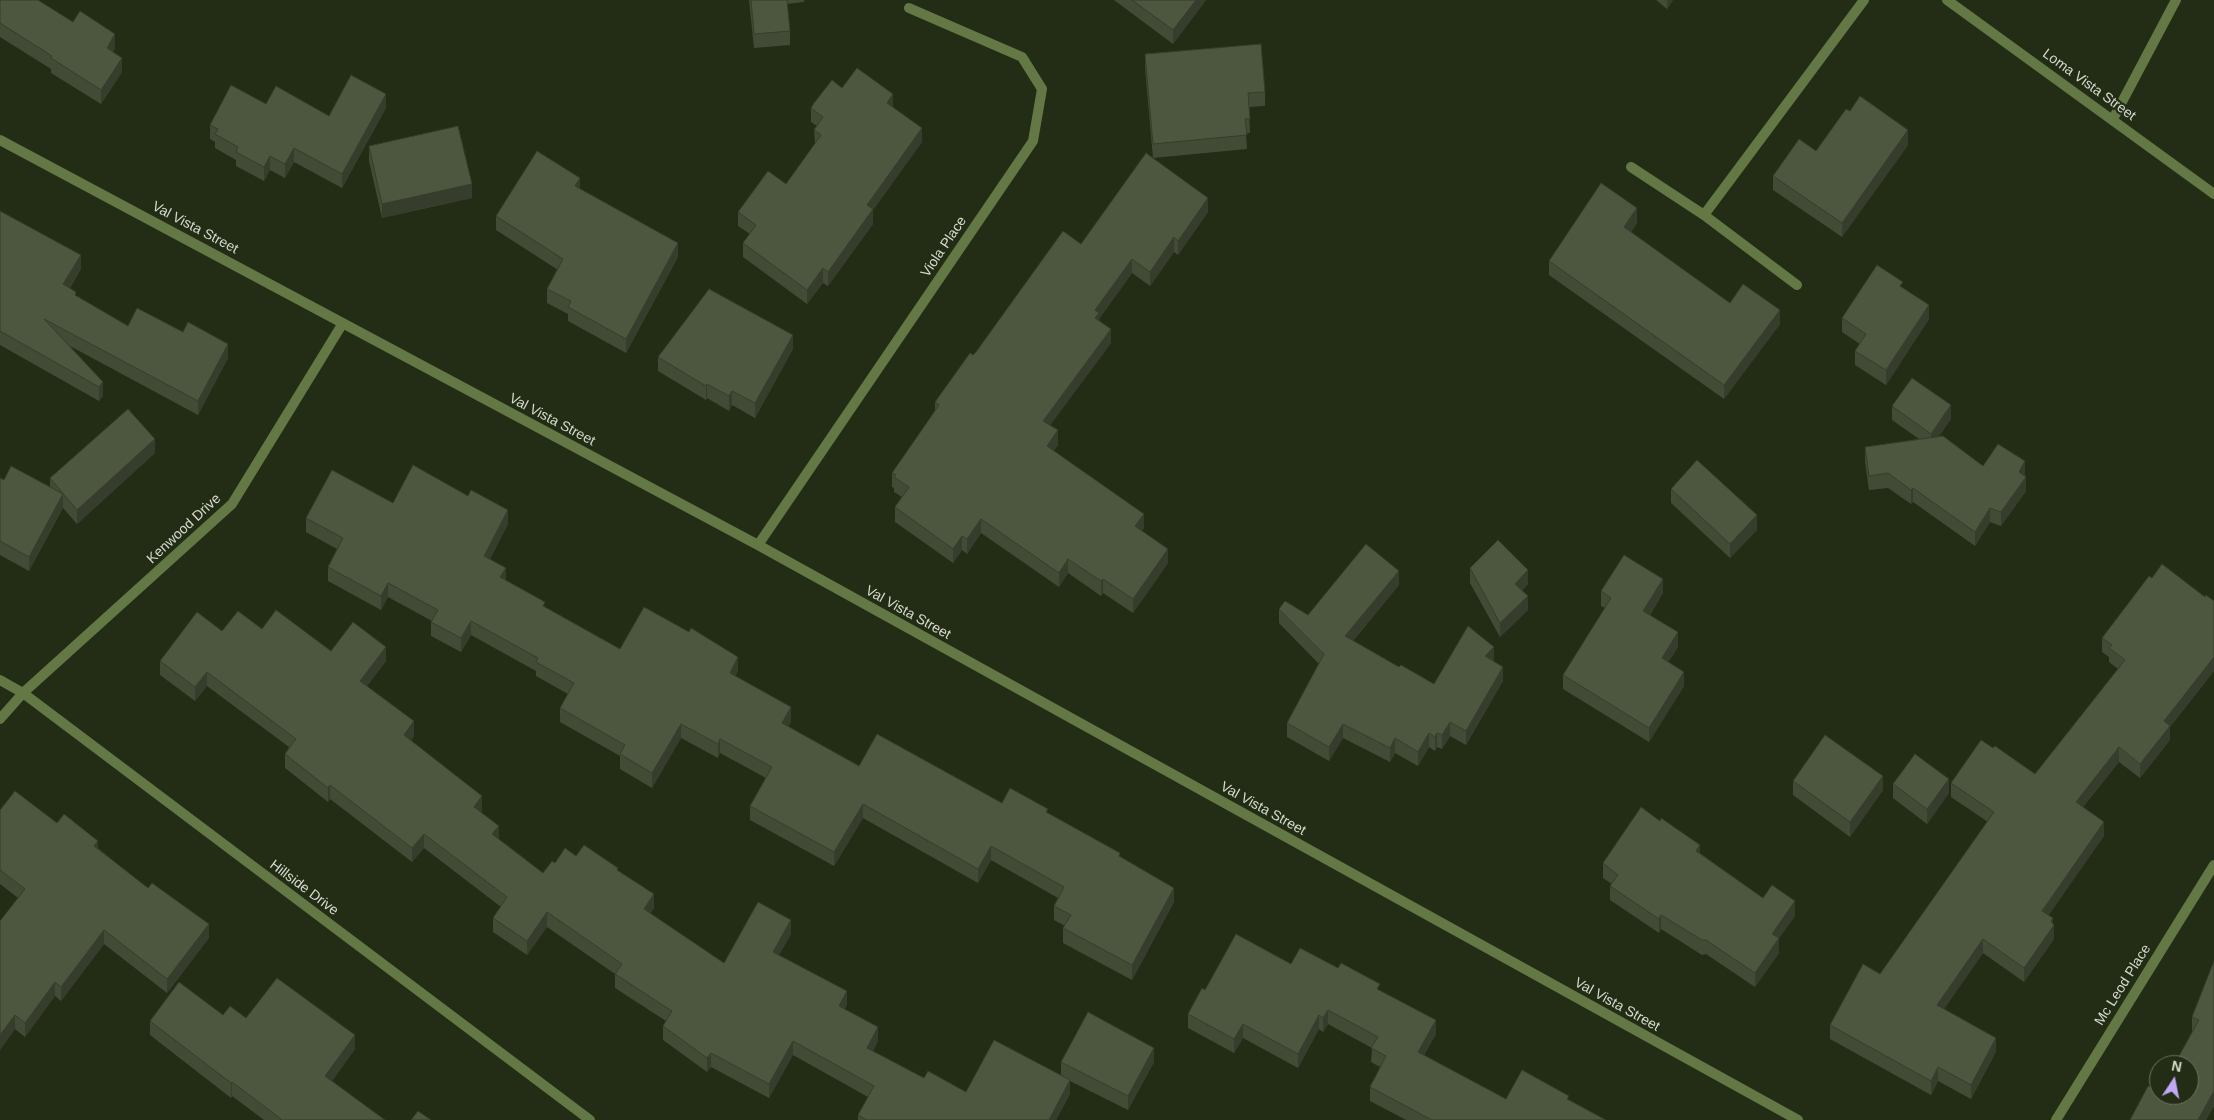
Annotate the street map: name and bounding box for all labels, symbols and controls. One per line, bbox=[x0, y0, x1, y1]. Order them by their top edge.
street label: Loma Vista Street bbox=[2039, 46, 2139, 124]
street label: Val Vista Street bbox=[149, 198, 241, 258]
street label: Viola Place bbox=[918, 213, 970, 281]
street label: Val Vista Street bbox=[506, 390, 598, 450]
street label: Kenwood Drive bbox=[144, 490, 224, 568]
street label: Val Vista Street bbox=[862, 583, 954, 643]
street label: Val Vista Street bbox=[1217, 779, 1309, 839]
street label: Hillside Drive bbox=[266, 857, 342, 919]
street label: Mc Leod Place bbox=[2091, 941, 2155, 1029]
street label: Val Vista Street bbox=[1571, 975, 1663, 1035]
north arrow bbox=[2149, 1055, 2199, 1105]
text: N bbox=[2170, 1057, 2183, 1075]

